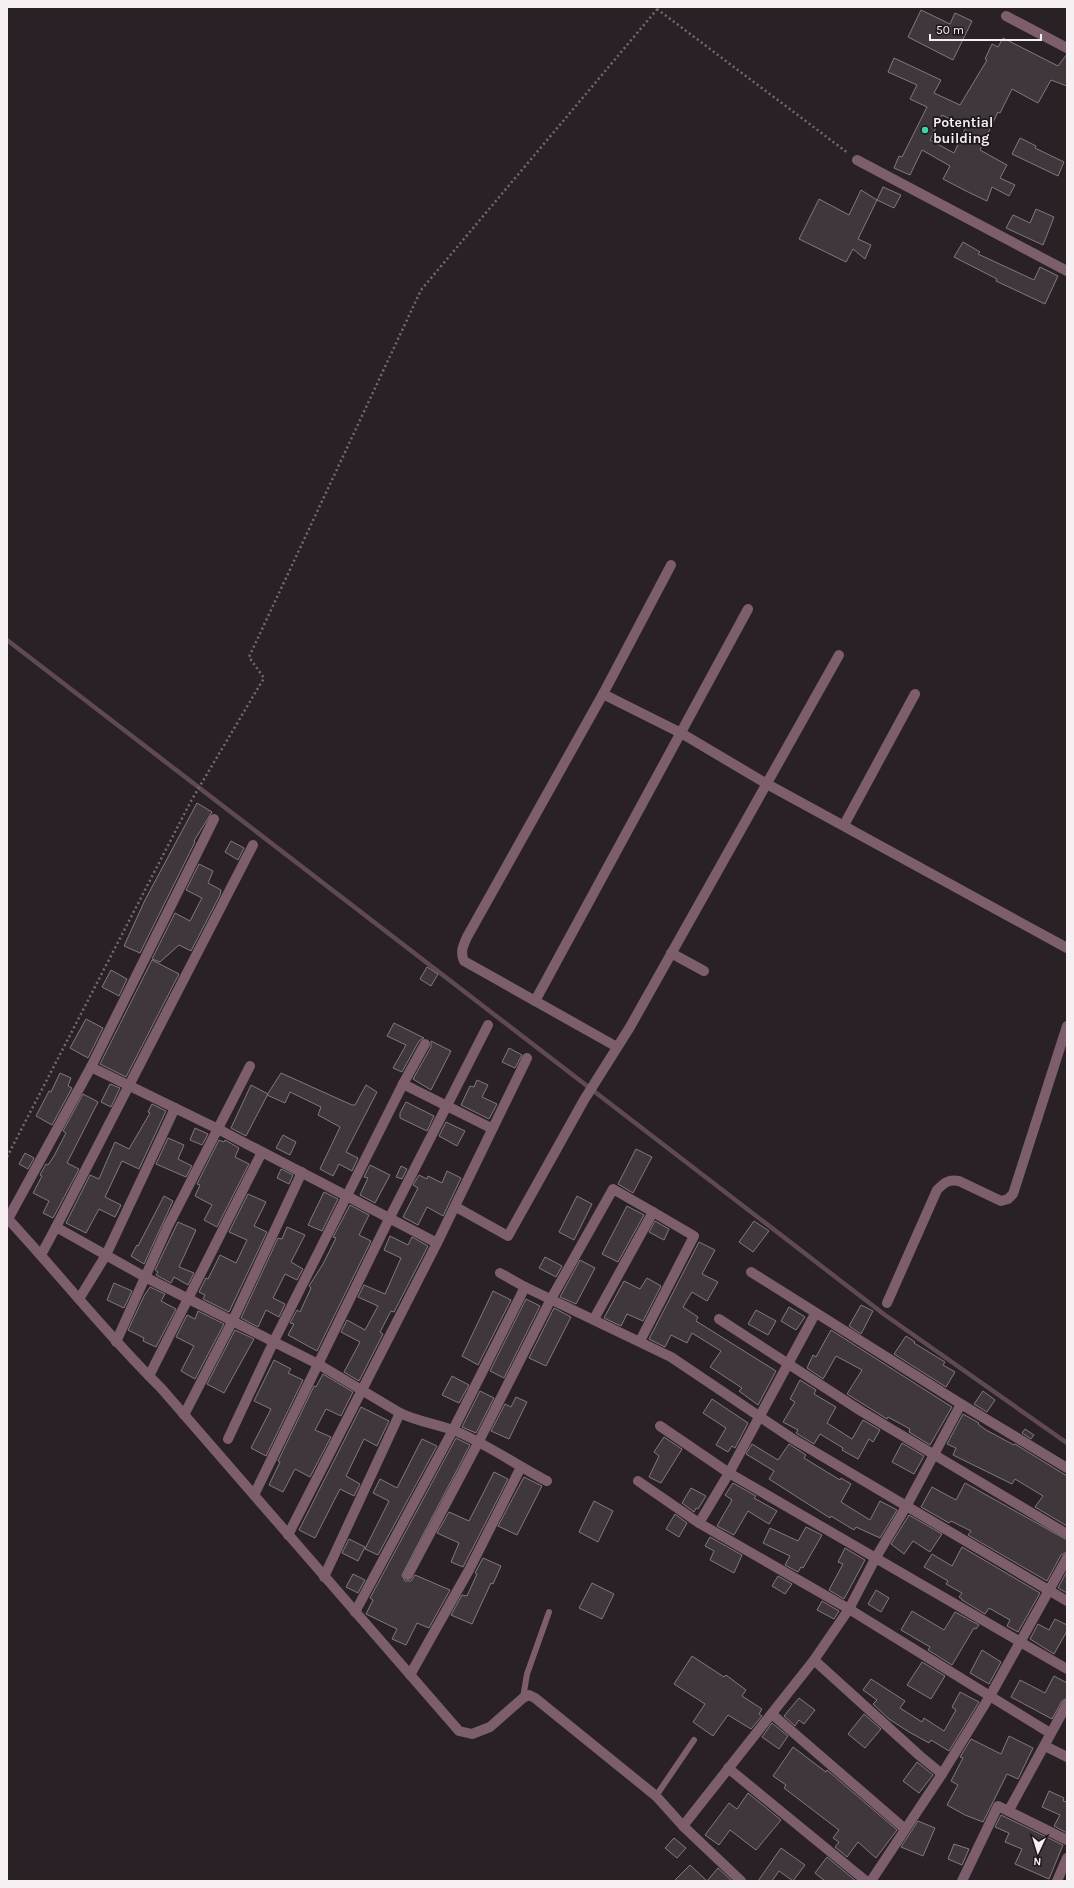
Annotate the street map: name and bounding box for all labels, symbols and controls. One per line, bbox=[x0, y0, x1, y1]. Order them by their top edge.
scale bar bbox=[930, 16, 1041, 42]
text: 50 m bbox=[936, 23, 964, 37]
place label: Potential building bbox=[933, 114, 993, 147]
marker: Potential building bbox=[920, 125, 930, 135]
north arrow bbox=[1018, 1832, 1058, 1872]
text: N bbox=[1033, 1855, 1042, 1868]

